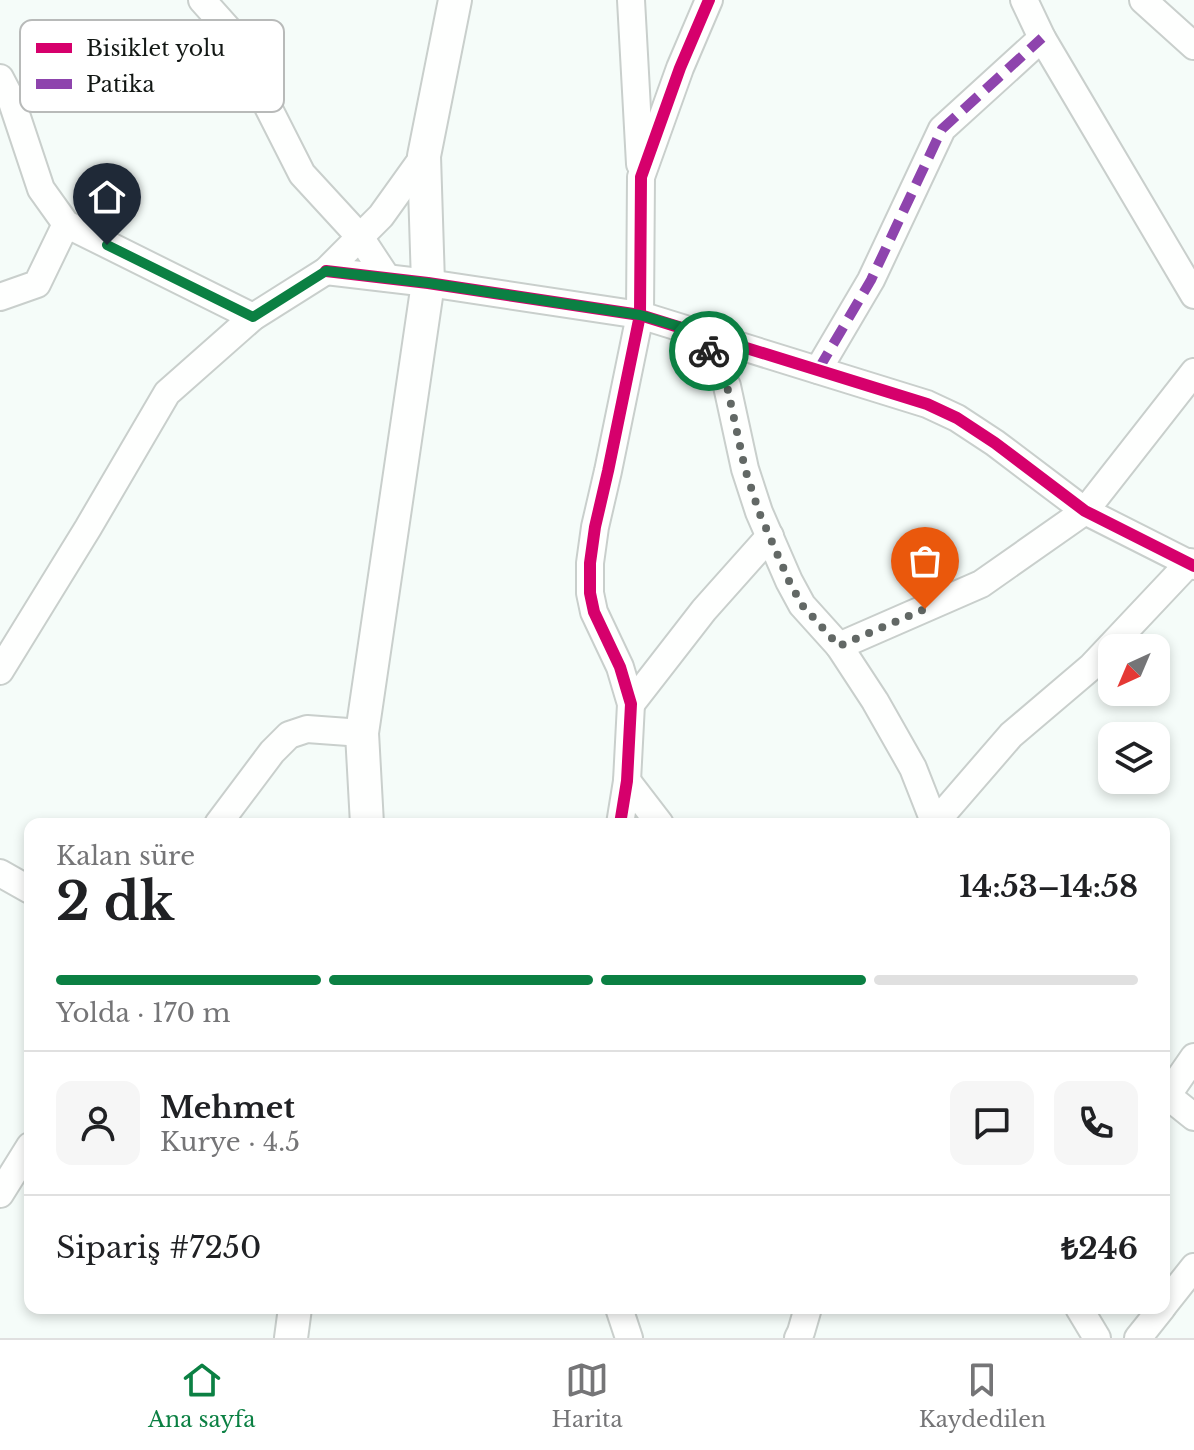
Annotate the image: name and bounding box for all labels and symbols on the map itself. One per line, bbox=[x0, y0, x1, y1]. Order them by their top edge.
legend bbox=[20, 20, 284, 112]
text: Bisiklet yolu bbox=[86, 35, 225, 62]
text: Patika bbox=[86, 71, 155, 98]
pin bbox=[73, 163, 141, 245]
courier bbox=[669, 311, 749, 391]
pin bbox=[891, 527, 959, 609]
north arrow bbox=[1098, 634, 1170, 706]

